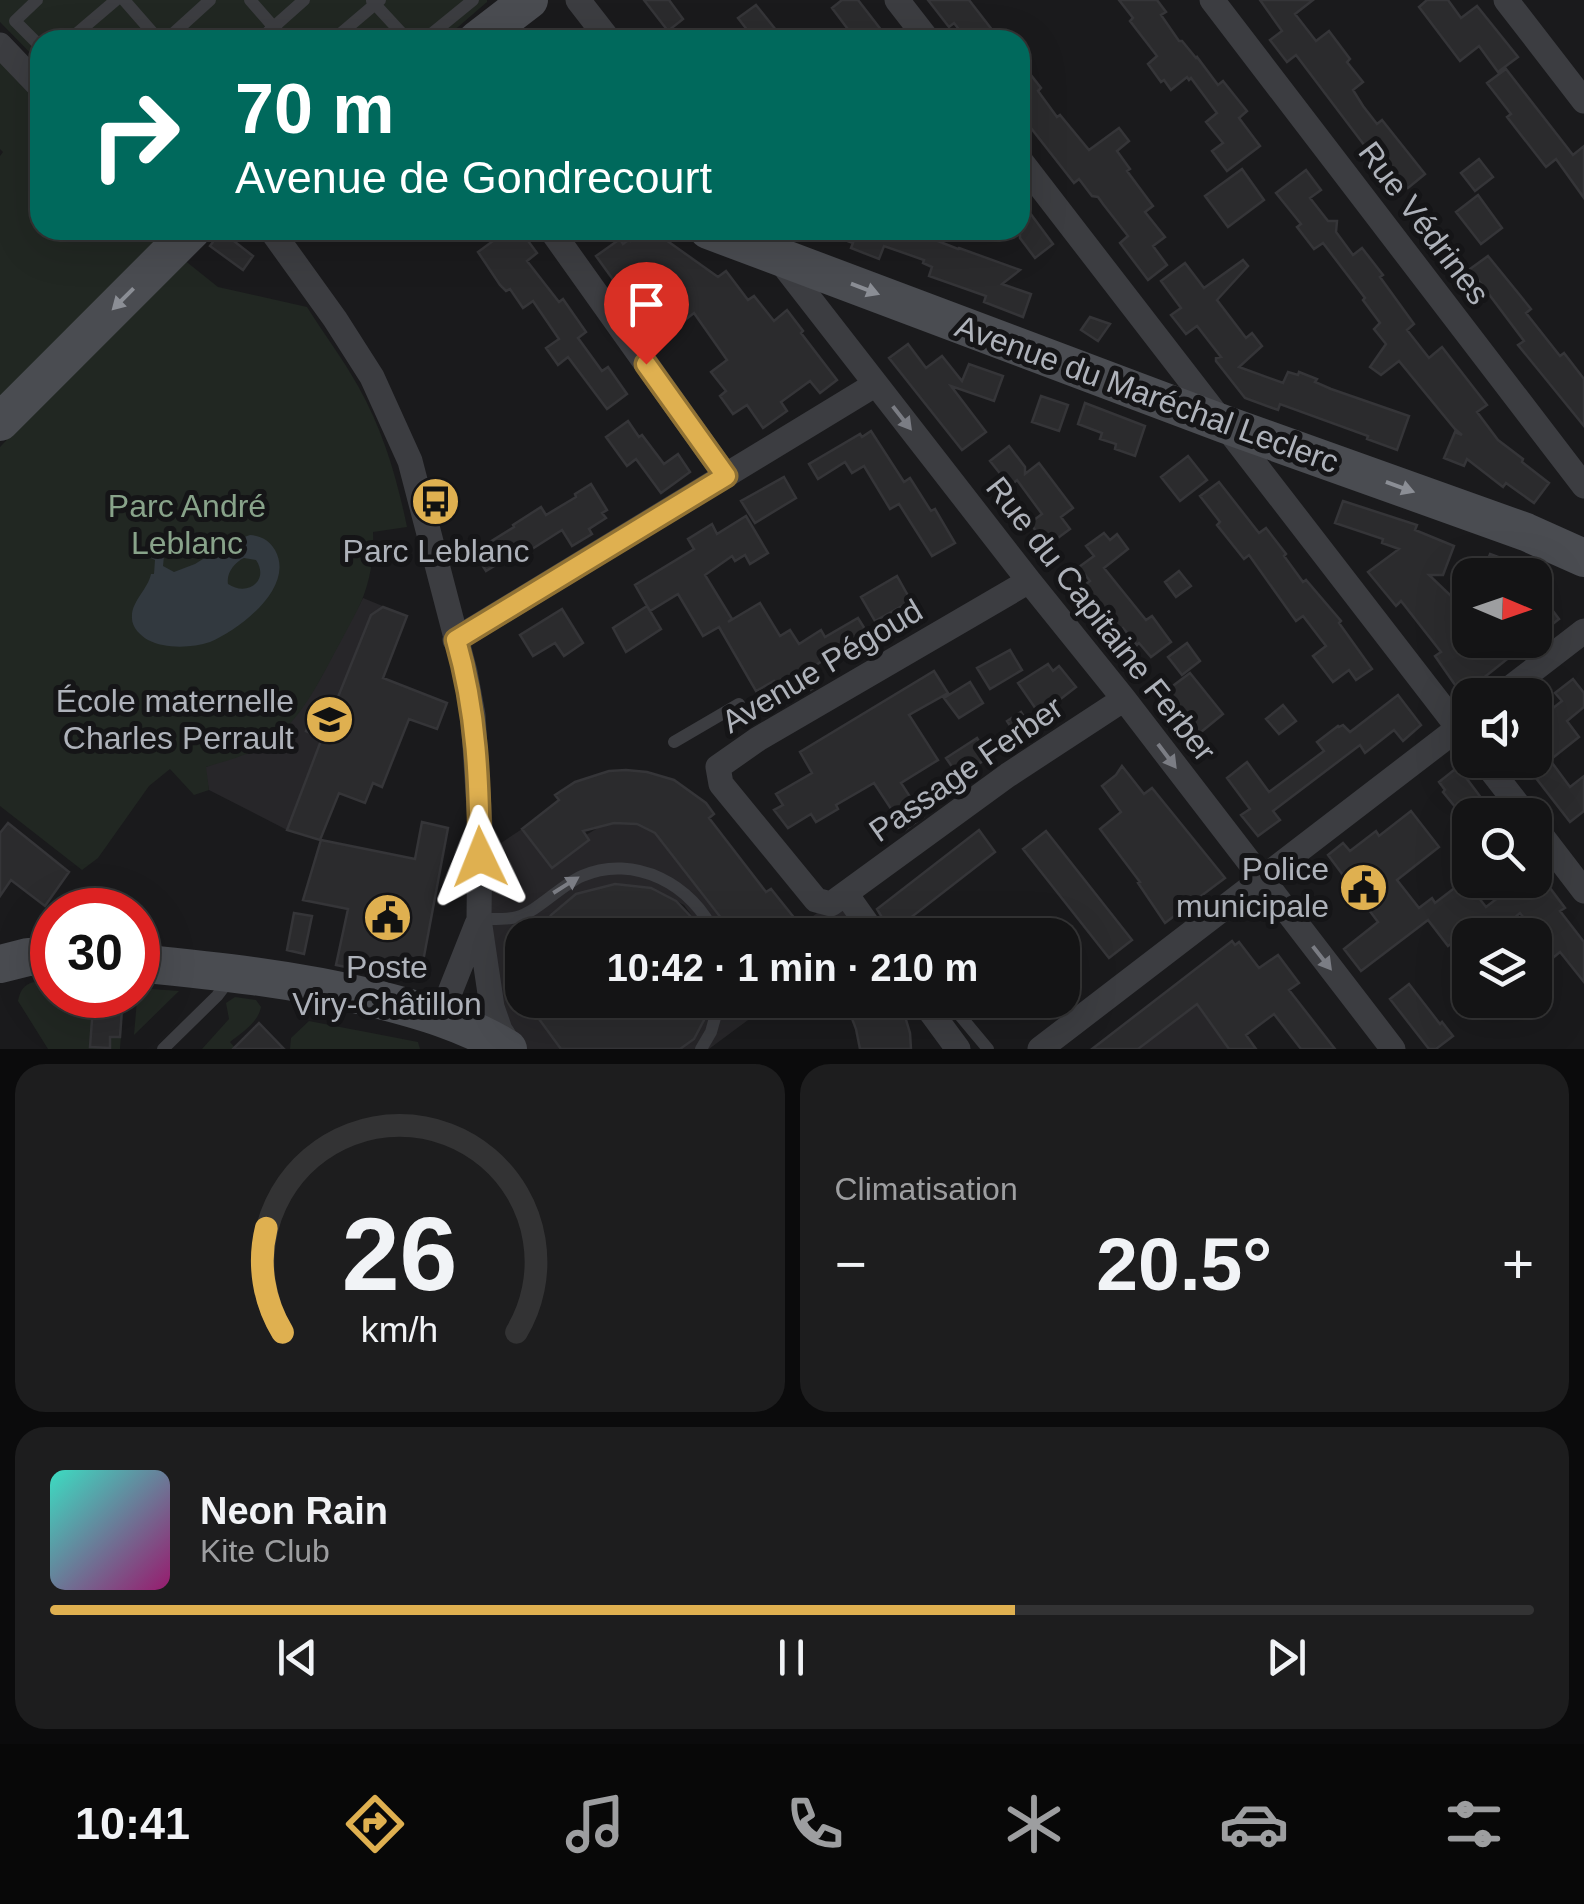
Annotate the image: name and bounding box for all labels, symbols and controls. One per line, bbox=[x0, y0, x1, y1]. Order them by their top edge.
icon: right bbox=[70, 70, 200, 200]
text: 70 m bbox=[235, 70, 395, 148]
street label: Rue Védrines bbox=[1351, 135, 1497, 311]
text: Avenue de Gondrecourt bbox=[235, 152, 712, 203]
pin bbox=[604, 262, 689, 365]
icon: arrive bbox=[619, 277, 674, 332]
one-way arrow bbox=[851, 282, 881, 297]
one-way arrow bbox=[112, 286, 135, 310]
street label: Avenue du Maréchal Leclerc bbox=[951, 308, 1343, 480]
one-way arrow bbox=[891, 405, 912, 430]
street label: Rue du Capitaine Ferber bbox=[979, 470, 1223, 768]
bus stop icon: Parc Leblanc bbox=[410, 475, 462, 527]
one-way arrow bbox=[1385, 480, 1415, 495]
park label: Parc André Leblanc bbox=[108, 488, 266, 561]
place label: Parc Leblanc bbox=[343, 533, 529, 569]
north arrow bbox=[1452, 558, 1552, 658]
map controls bbox=[1452, 558, 1552, 1018]
street label: Avenue Pégoud bbox=[715, 592, 929, 740]
button: sound bbox=[1452, 678, 1552, 778]
place label: École maternelle Charles Perrault bbox=[56, 683, 294, 756]
street label: Passage Ferber bbox=[862, 689, 1070, 849]
school or university icon: École maternelle Charles Perrault bbox=[303, 693, 355, 745]
one-way arrow bbox=[1157, 743, 1177, 769]
button: search bbox=[1452, 798, 1552, 898]
position arrow bbox=[428, 805, 532, 909]
place label: Police municipale bbox=[1176, 851, 1329, 924]
public building icon: Police municipale bbox=[1338, 861, 1390, 913]
one-way arrow bbox=[552, 877, 580, 894]
speed limit sign: 30 bbox=[30, 888, 160, 1018]
public building icon: Poste Viry-Châtillon bbox=[361, 891, 413, 943]
button: layers bbox=[1452, 918, 1552, 1018]
one-way arrow bbox=[1311, 944, 1332, 970]
text: 10:42 · 1 min · 210 m bbox=[607, 947, 978, 989]
place label: Poste Viry-Châtillon bbox=[292, 949, 482, 1022]
text: Climatisation bbox=[835, 1171, 1018, 1207]
text: 26 bbox=[342, 1196, 458, 1312]
text: 20.5° bbox=[1096, 1222, 1272, 1306]
text: − bbox=[835, 1233, 867, 1295]
text: + bbox=[1502, 1233, 1534, 1295]
text: km/h bbox=[361, 1310, 438, 1350]
text: Neon Rain bbox=[200, 1490, 388, 1532]
text: Kite Club bbox=[200, 1533, 330, 1569]
icon: previous bbox=[270, 1630, 325, 1685]
icon: pause bbox=[764, 1630, 819, 1685]
icon: next bbox=[1259, 1630, 1314, 1685]
icon: directions bbox=[340, 1789, 410, 1859]
icon: music bbox=[560, 1789, 630, 1859]
icon: phone bbox=[780, 1789, 850, 1859]
icon: climate bbox=[999, 1789, 1069, 1859]
icon: car bbox=[1219, 1789, 1289, 1859]
icon: filters bbox=[1439, 1789, 1509, 1859]
text: 10:41 bbox=[75, 1798, 190, 1849]

